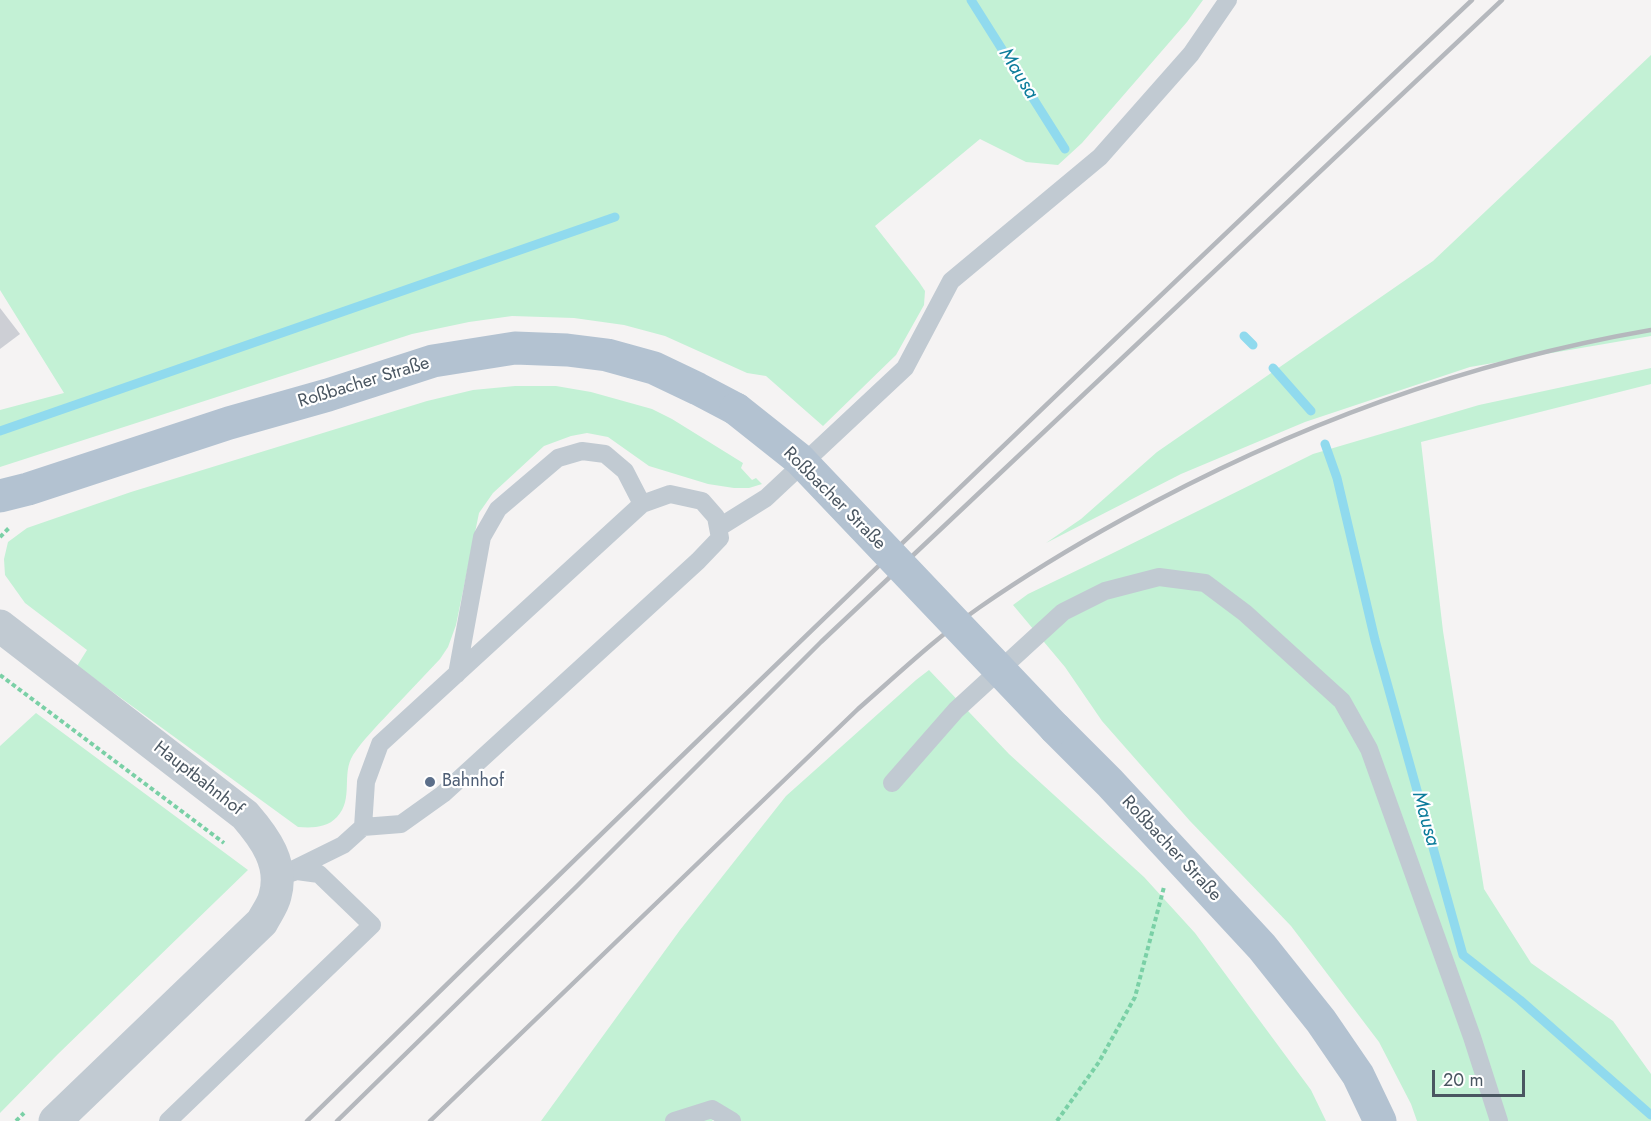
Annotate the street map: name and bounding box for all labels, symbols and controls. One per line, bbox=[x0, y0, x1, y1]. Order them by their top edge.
water label: Mausa bbox=[993, 44, 1043, 104]
street label: Roßbacher Straße bbox=[296, 353, 432, 413]
street label: Roßbacher Straße bbox=[778, 443, 890, 555]
street label: Hauptbahnhof bbox=[149, 737, 247, 821]
place label: Bahnhof bbox=[442, 771, 504, 793]
marker: Bahnhof bbox=[423, 775, 437, 789]
water label: Mausa bbox=[1406, 789, 1444, 849]
street label: Roßbacher Straße bbox=[1117, 792, 1225, 906]
scale bar bbox=[1435, 1058, 1528, 1096]
text: 20 m bbox=[1443, 1067, 1483, 1093]

